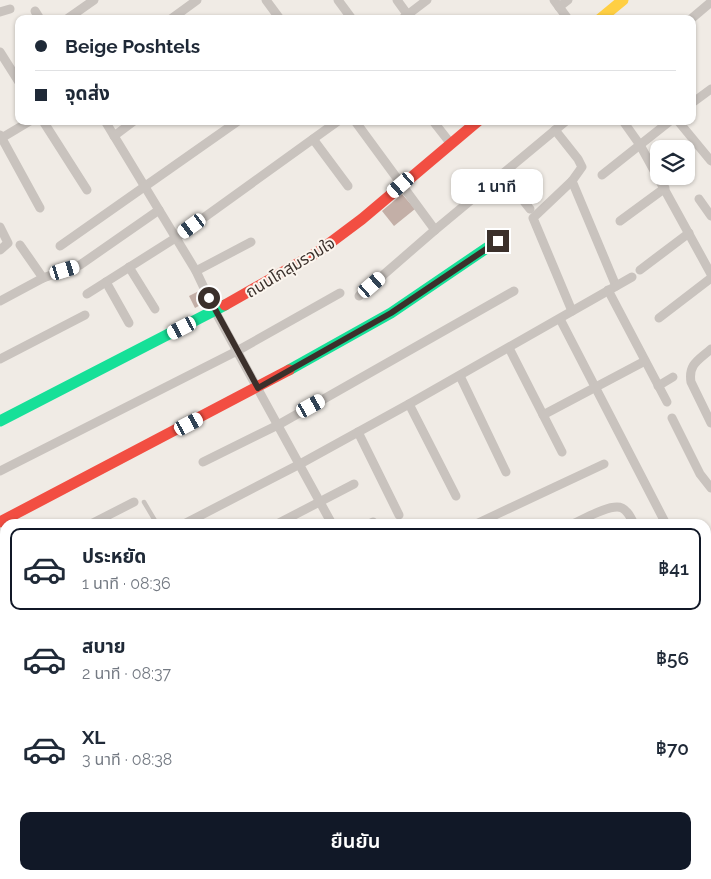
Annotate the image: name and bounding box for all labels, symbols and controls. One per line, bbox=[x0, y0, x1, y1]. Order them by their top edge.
text: Beige Poshtels bbox=[65, 35, 200, 57]
text: จุดส่ง bbox=[65, 82, 110, 104]
map controls bbox=[650, 140, 695, 185]
button: layers bbox=[650, 140, 695, 185]
callout: 1 นาที bbox=[452, 168, 544, 204]
car bbox=[384, 169, 417, 201]
text: 1 นาที bbox=[478, 177, 516, 196]
car bbox=[175, 211, 208, 241]
route end bbox=[487, 230, 509, 252]
street label: ถนนโกสุมรวมใจ bbox=[242, 233, 338, 302]
car bbox=[48, 258, 81, 282]
car bbox=[355, 269, 388, 301]
route start bbox=[198, 287, 220, 309]
car bbox=[165, 315, 198, 341]
car bbox=[294, 392, 327, 420]
car bbox=[172, 410, 205, 438]
text: ประหยัด bbox=[82, 545, 146, 567]
icon: car bbox=[22, 547, 67, 592]
text: ฿41 bbox=[658, 557, 689, 579]
text: 1 นาที · 08:36 bbox=[82, 574, 171, 593]
text: สบาย bbox=[82, 635, 126, 657]
icon: car bbox=[22, 637, 67, 682]
text: ฿56 bbox=[656, 647, 689, 669]
text: 2 นาที · 08:37 bbox=[82, 664, 171, 683]
text: XL bbox=[82, 726, 105, 748]
icon: car bbox=[22, 727, 67, 772]
text: ฿70 bbox=[656, 737, 689, 759]
text: 3 นาที · 08:38 bbox=[82, 750, 172, 769]
button: ยืนยัน bbox=[20, 812, 691, 870]

